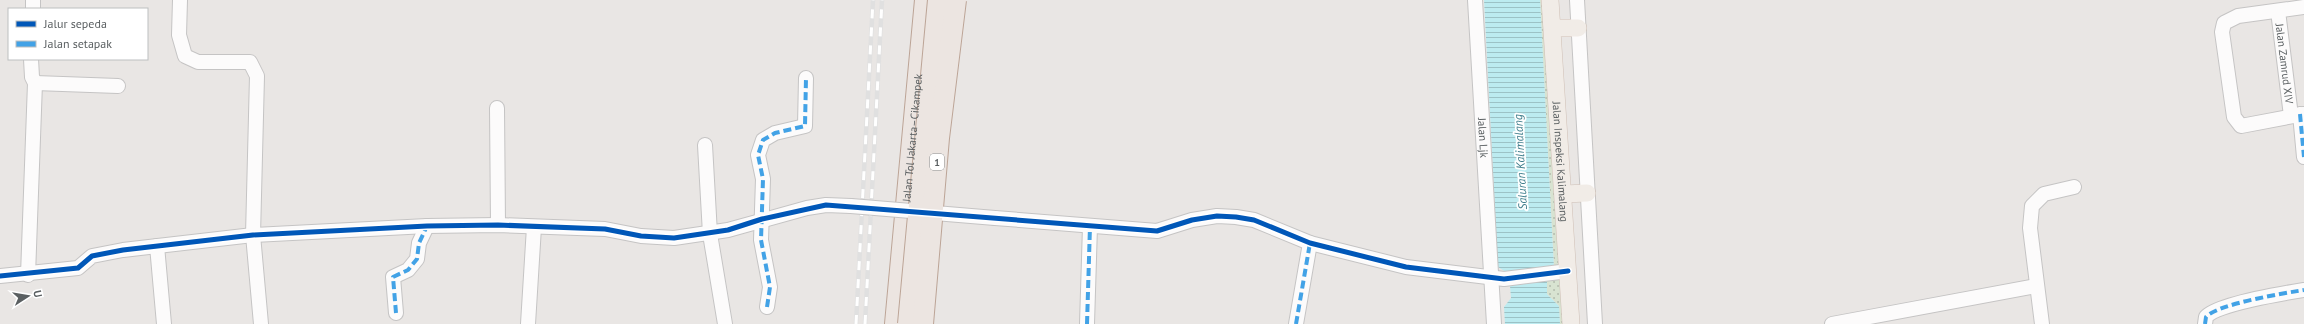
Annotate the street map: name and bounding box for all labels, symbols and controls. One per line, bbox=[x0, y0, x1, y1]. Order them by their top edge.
legend bbox=[8, 8, 148, 60]
text: Jalur sepeda bbox=[43, 16, 107, 31]
street label: Jalan Zamrud XIV bbox=[2272, 22, 2297, 105]
text: Jalan setapak bbox=[43, 36, 112, 51]
street label: Jalan Tol Jakarta–Cikampek bbox=[899, 72, 925, 203]
street label: Jalan Inspeksi Kalimalang bbox=[1550, 100, 1571, 222]
water label: Saluran Kalimalang bbox=[1510, 114, 1530, 210]
street label: Jalan Ljk bbox=[1475, 116, 1491, 159]
road number: 1 bbox=[930, 154, 944, 170]
north arrow bbox=[8, 276, 48, 316]
text: U bbox=[30, 289, 45, 299]

